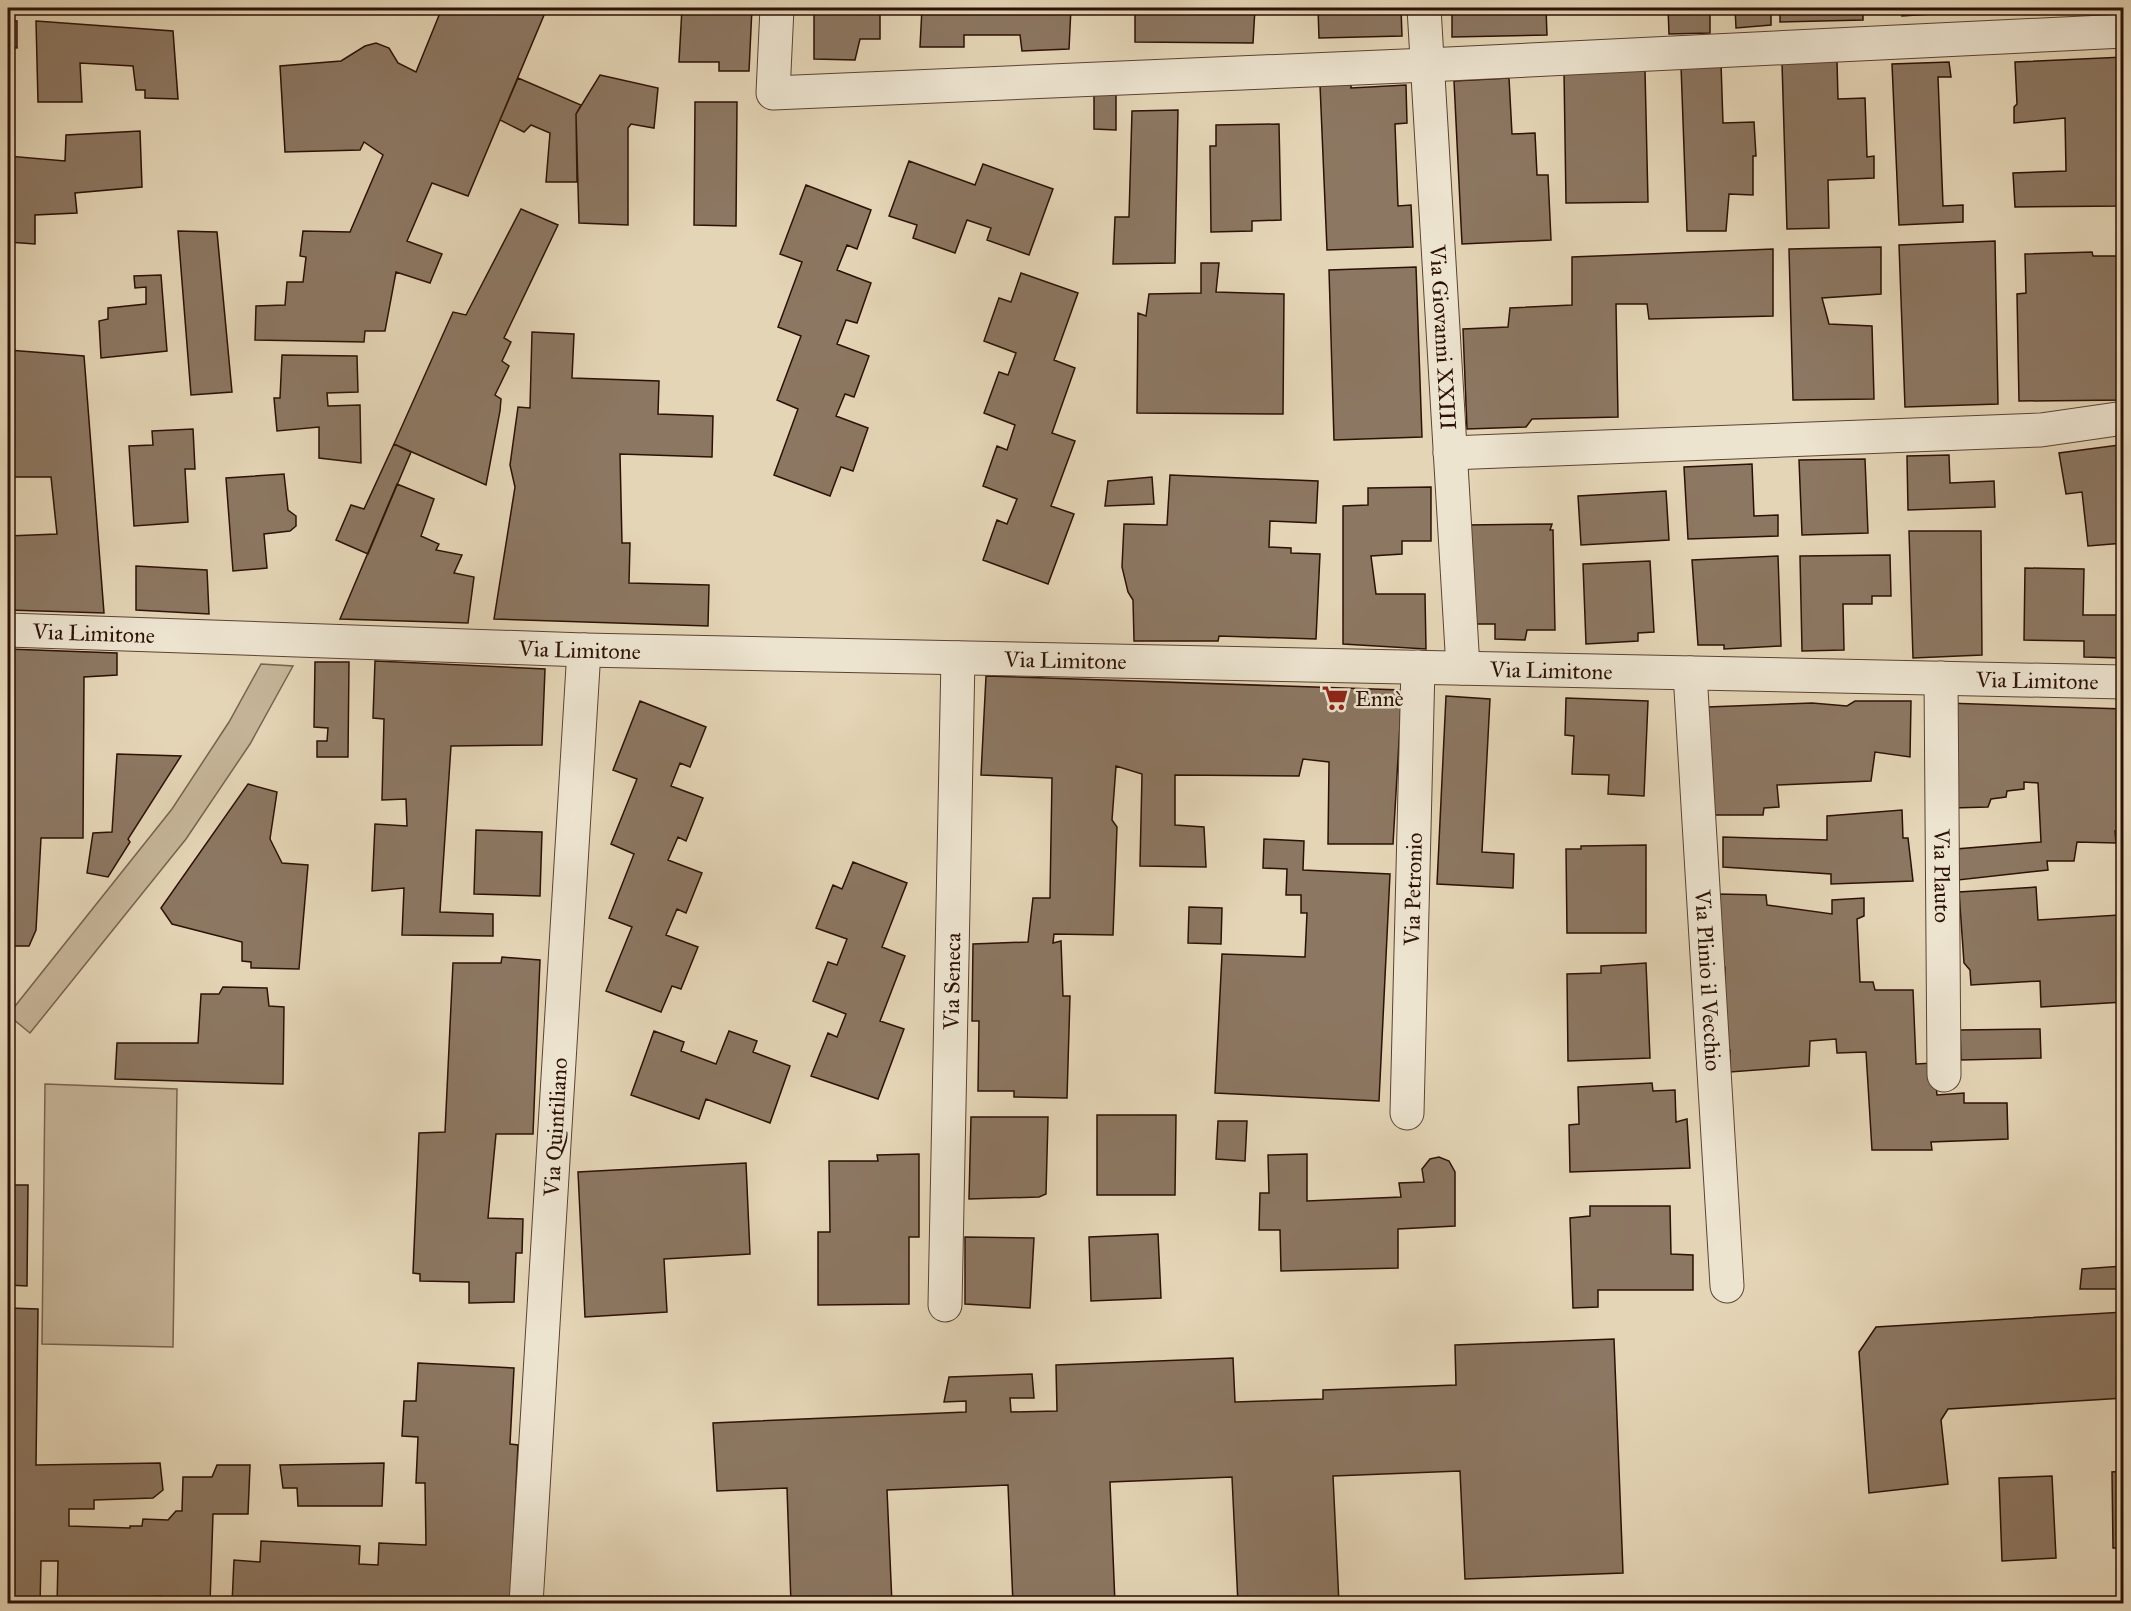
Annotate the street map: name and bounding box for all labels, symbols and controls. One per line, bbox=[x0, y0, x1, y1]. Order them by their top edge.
street label: Via Giovanni XXIII bbox=[1424, 243, 1462, 431]
street label: Via Limitone bbox=[31, 618, 156, 649]
street label: Via Limitone bbox=[517, 635, 641, 665]
street label: Via Limitone bbox=[1003, 646, 1127, 675]
street label: Via Limitone bbox=[1489, 656, 1613, 685]
street label: Via Limitone bbox=[1975, 666, 2099, 695]
supermarket icon: Ennè bbox=[1320, 683, 1350, 713]
place label: Ennè bbox=[1355, 685, 1404, 712]
street label: Via Plauto bbox=[1928, 828, 1956, 923]
street label: Via Petronio bbox=[1398, 832, 1428, 947]
street label: Via Plinio il Vecchio bbox=[1689, 888, 1727, 1072]
street label: Via Seneca bbox=[938, 932, 966, 1031]
street label: Via Quintiliano bbox=[538, 1057, 573, 1198]

